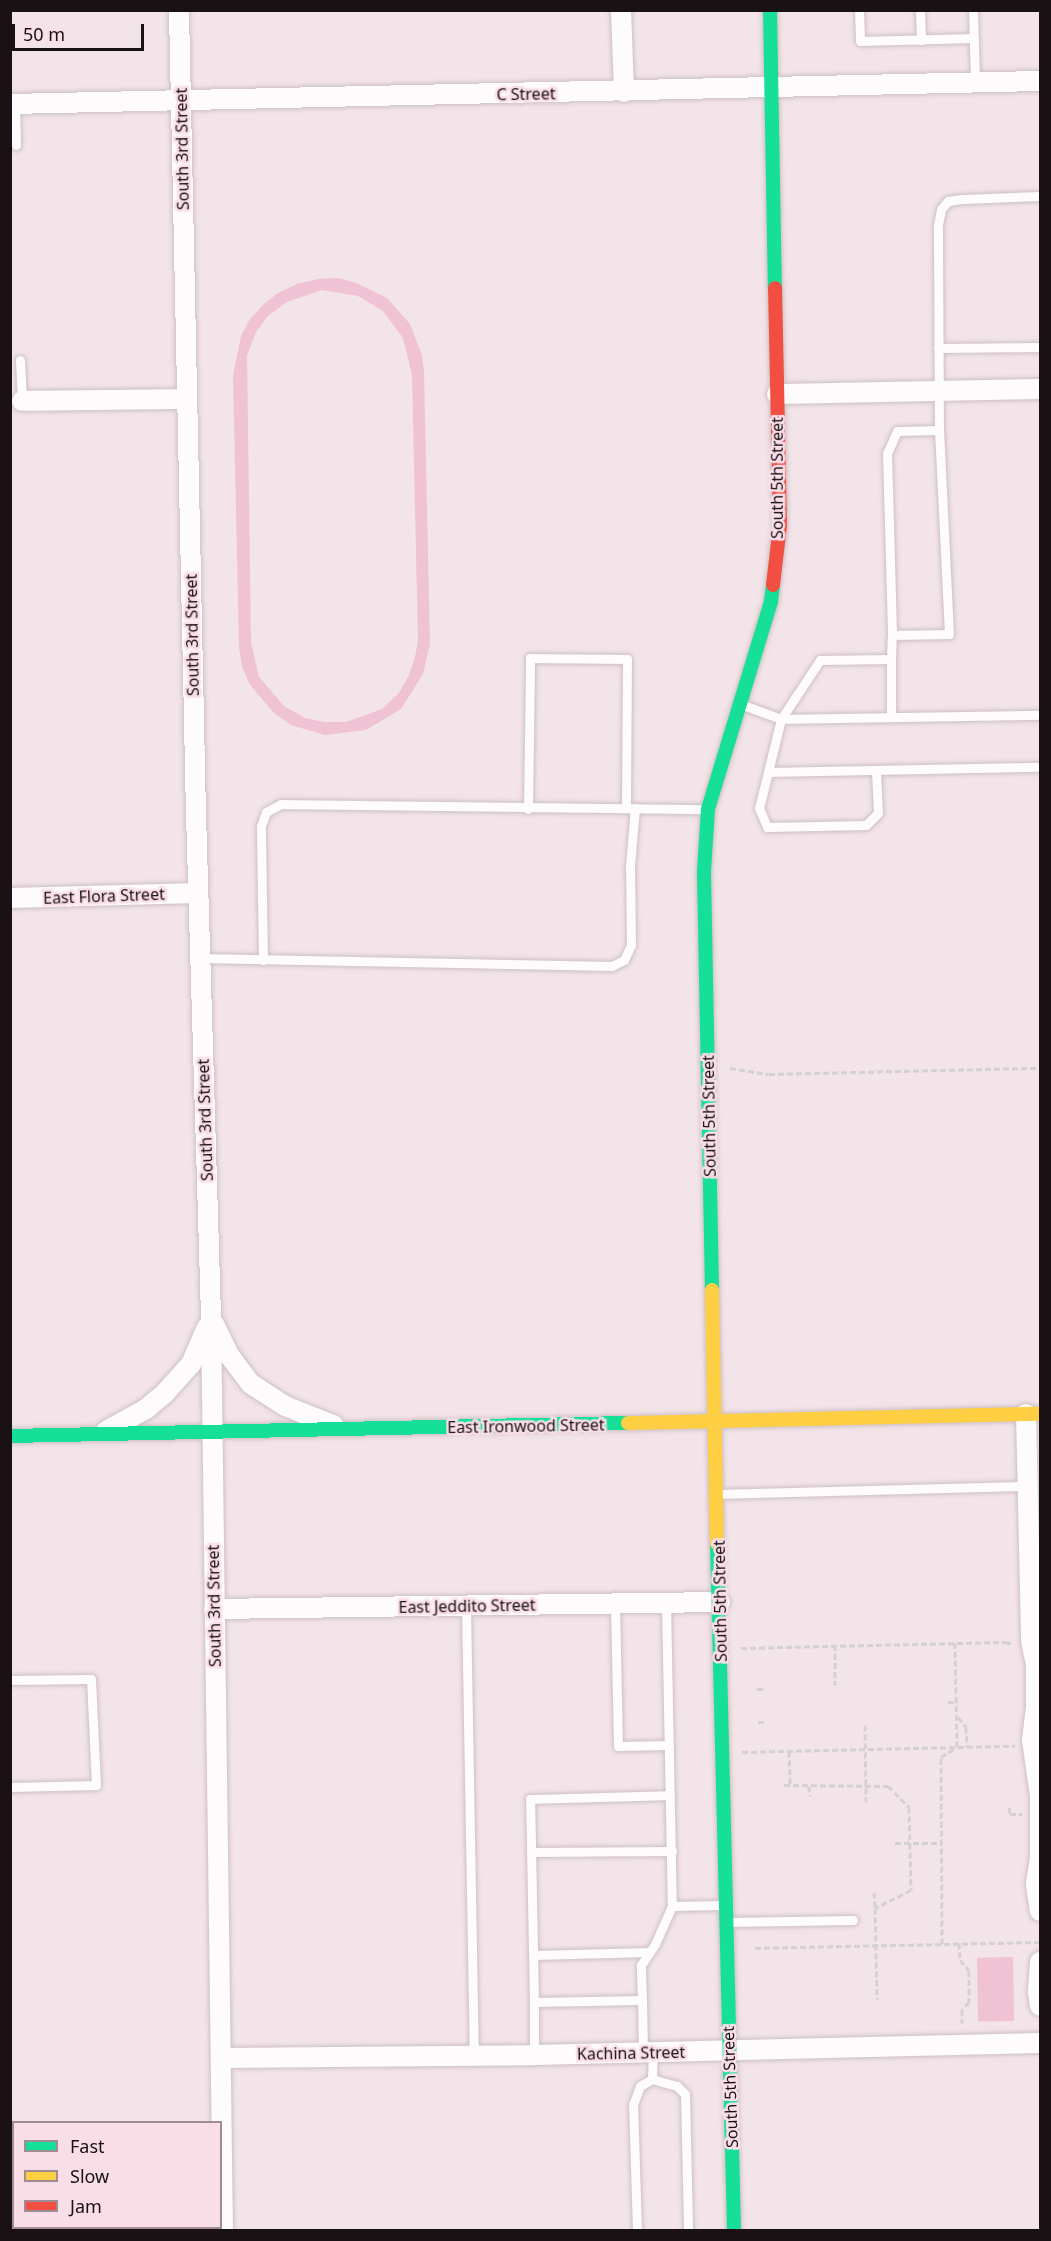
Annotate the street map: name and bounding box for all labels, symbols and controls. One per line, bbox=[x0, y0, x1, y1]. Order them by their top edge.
scale bar bbox=[15, 12, 147, 50]
text: 50 m bbox=[23, 22, 65, 46]
street label: C Street bbox=[496, 84, 556, 104]
street label: South 3rd Street bbox=[171, 88, 193, 210]
street label: South 5th Street bbox=[767, 417, 787, 539]
street label: South 3rd Street bbox=[181, 574, 203, 696]
street label: East Flora Street bbox=[43, 884, 165, 908]
street label: South 5th Street bbox=[698, 1055, 720, 1177]
street label: South 3rd Street bbox=[193, 1059, 217, 1181]
street label: East Ironwood Street bbox=[447, 1415, 605, 1437]
street label: South 5th Street bbox=[709, 1540, 731, 1662]
street label: South 3rd Street bbox=[203, 1545, 225, 1667]
street label: East Jeddito Street bbox=[398, 1595, 536, 1617]
street label: South 5th Street bbox=[718, 2026, 742, 2148]
street label: Kachina Street bbox=[577, 2042, 685, 2064]
legend bbox=[12, 2121, 222, 2229]
text: Fast bbox=[70, 2134, 105, 2158]
text: Slow bbox=[70, 2164, 109, 2188]
text: Jam bbox=[70, 2194, 102, 2218]

